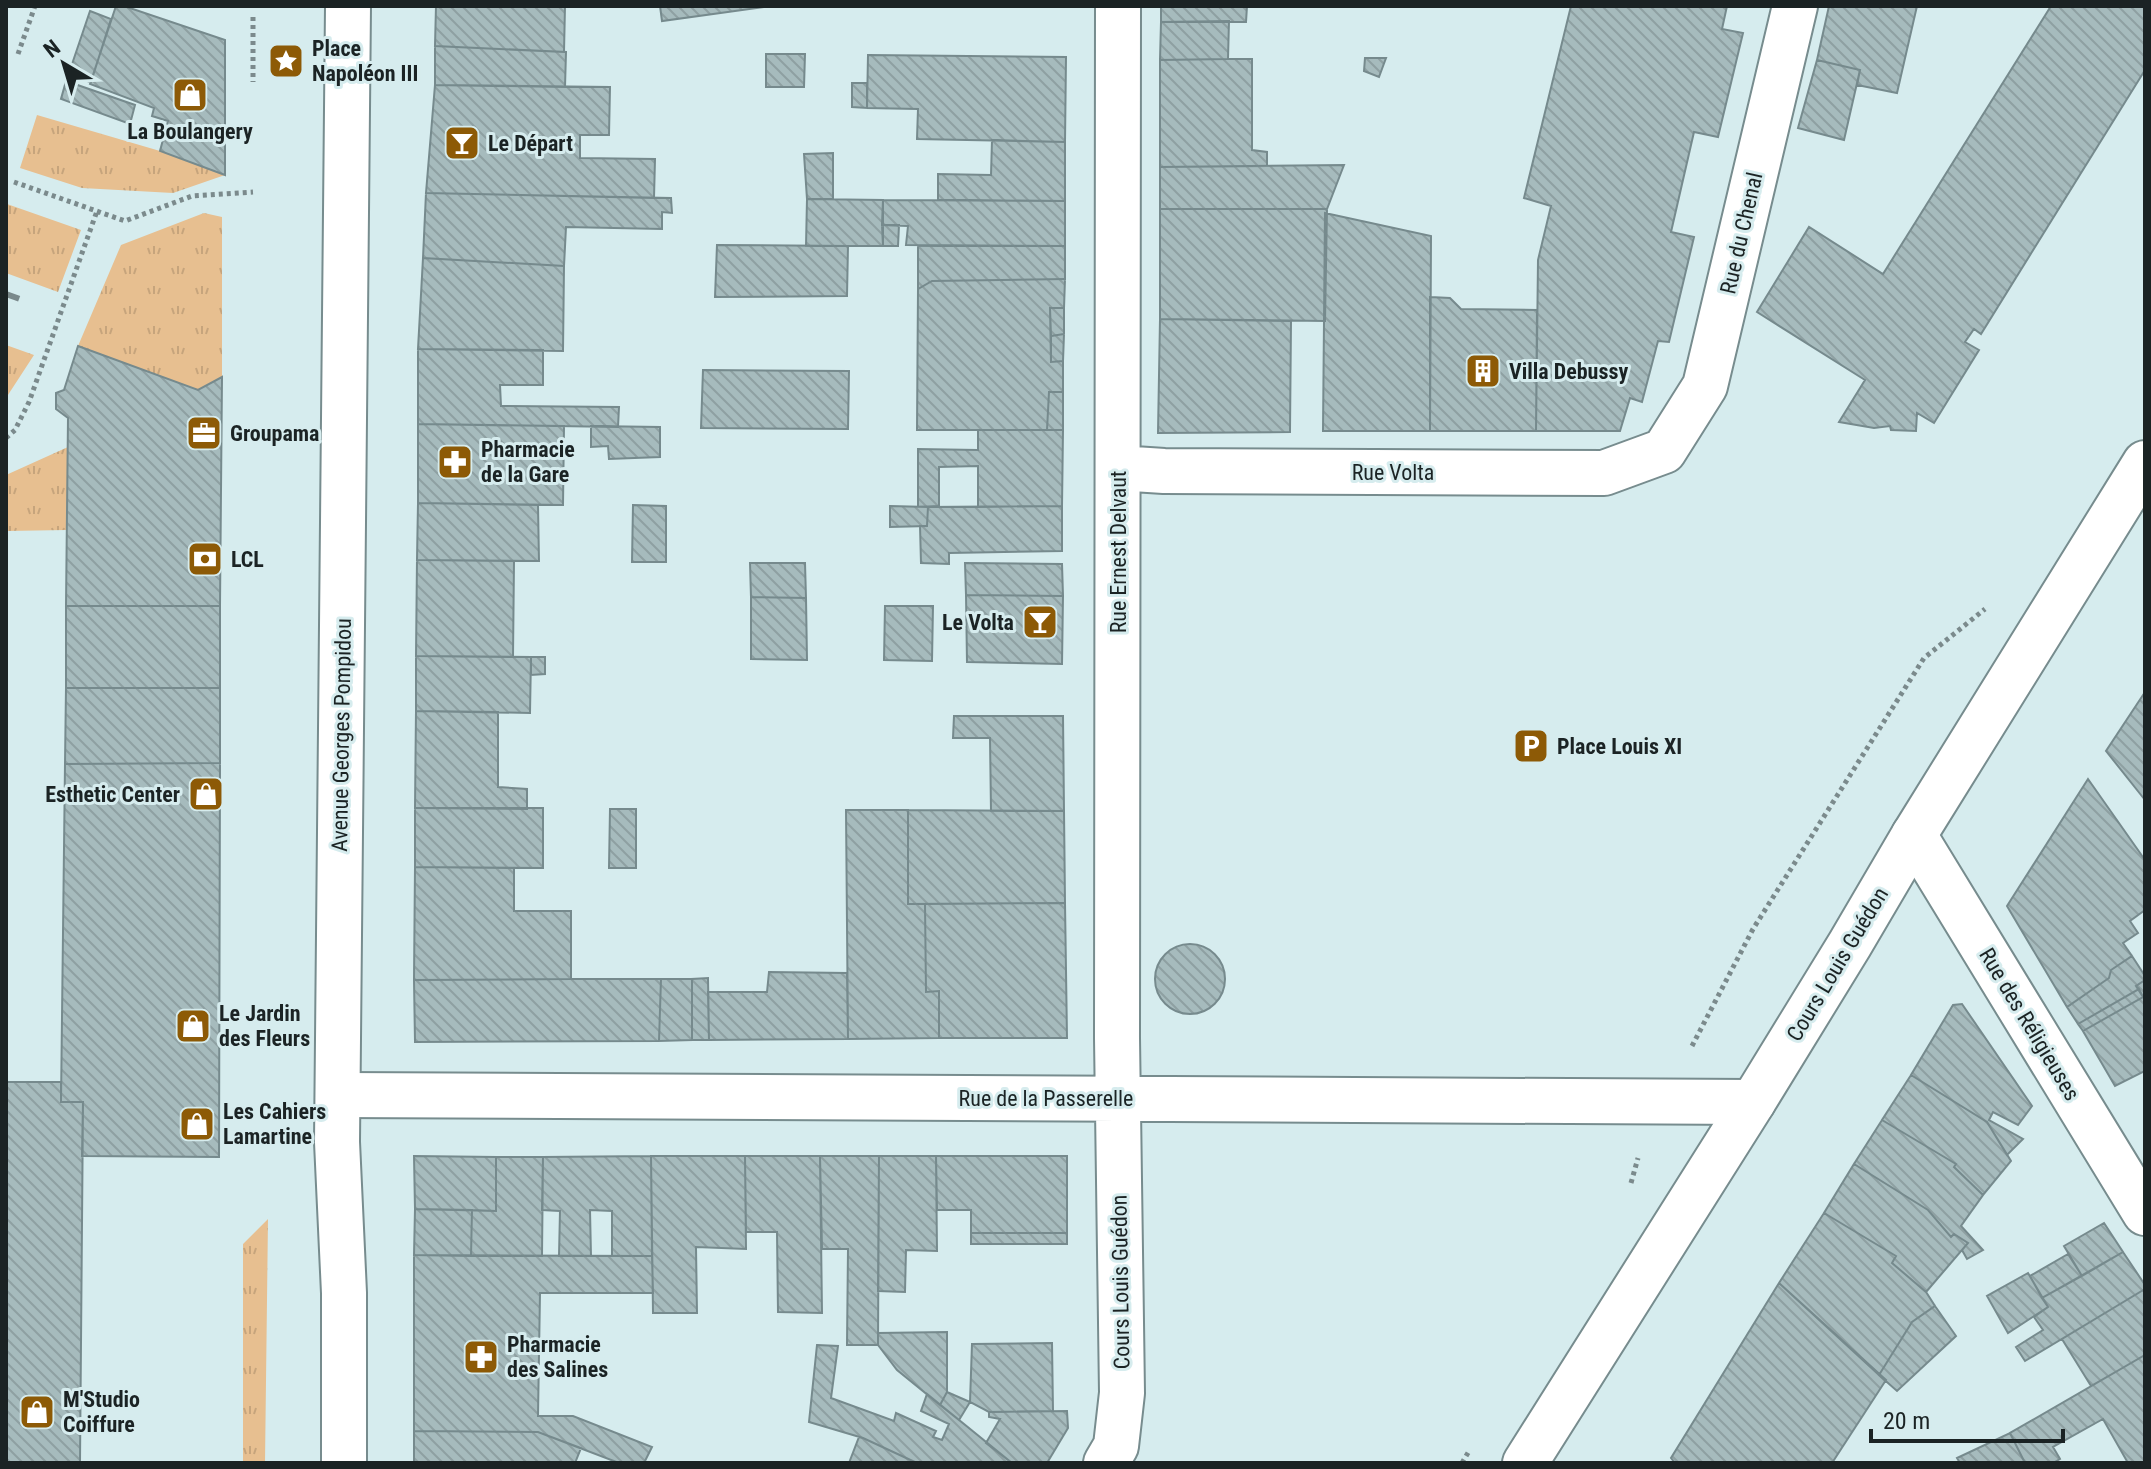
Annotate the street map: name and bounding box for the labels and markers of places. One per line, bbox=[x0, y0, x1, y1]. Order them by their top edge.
place label: Place Napoléon III bbox=[312, 36, 418, 86]
place icon: Place Napoléon III bbox=[267, 42, 305, 80]
shop icon: La Boulangery bbox=[171, 76, 209, 114]
place label: La Boulangery bbox=[127, 119, 253, 144]
bar icon: Le Départ bbox=[443, 124, 481, 162]
place label: Le Départ bbox=[488, 131, 573, 156]
building icon: Villa Debussy bbox=[1464, 352, 1502, 390]
place label: Villa Debussy bbox=[1509, 359, 1628, 384]
office icon: Groupama bbox=[185, 414, 223, 452]
place label: Groupama bbox=[230, 421, 320, 446]
place label: Pharmacie de la Gare bbox=[481, 437, 575, 487]
pharmacy icon: Pharmacie de la Gare bbox=[436, 443, 474, 481]
bank icon: LCL bbox=[186, 540, 224, 578]
place label: LCL bbox=[231, 547, 264, 572]
bar icon: Le Volta bbox=[1021, 603, 1059, 641]
place label: Le Volta bbox=[942, 610, 1014, 635]
parking icon: Place Louis XI bbox=[1512, 727, 1550, 765]
place label: Place Louis XI bbox=[1557, 734, 1682, 759]
shop icon: Esthetic Center bbox=[187, 775, 225, 813]
place label: Esthetic Center bbox=[45, 782, 180, 807]
place label: Le Jardin des Fleurs bbox=[219, 1001, 310, 1051]
shop icon: Le Jardin des Fleurs bbox=[174, 1007, 212, 1045]
place label: Les Cahiers Lamartine bbox=[223, 1099, 326, 1149]
shop icon: Les Cahiers Lamartine bbox=[178, 1105, 216, 1143]
place label: Pharmacie des Salines bbox=[507, 1332, 608, 1382]
pharmacy icon: Pharmacie des Salines bbox=[462, 1338, 500, 1376]
place label: M'Studio Coiffure bbox=[63, 1387, 140, 1437]
shop icon: M'Studio Coiffure bbox=[18, 1393, 56, 1431]

